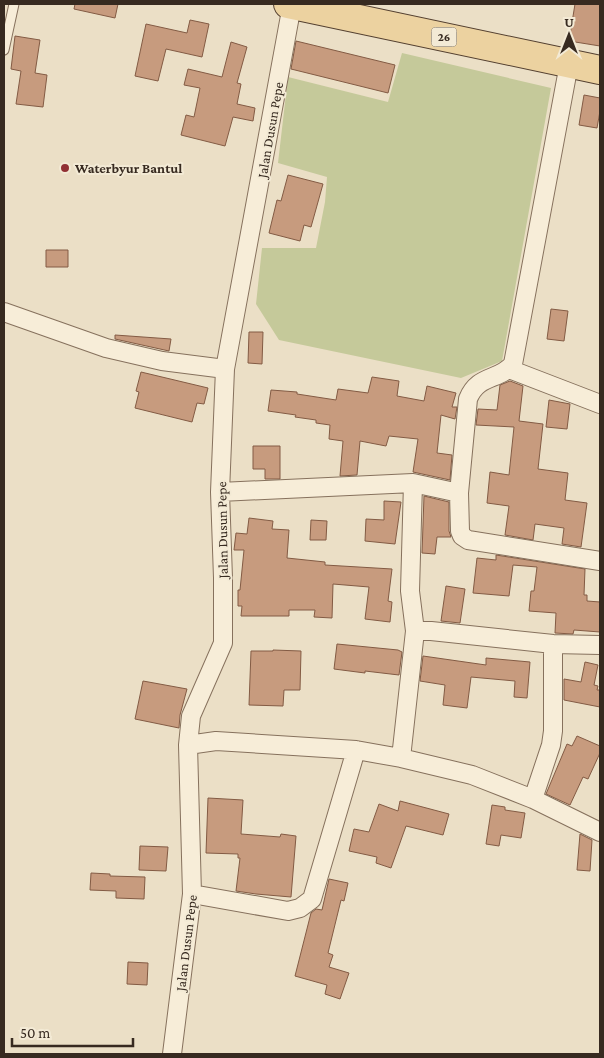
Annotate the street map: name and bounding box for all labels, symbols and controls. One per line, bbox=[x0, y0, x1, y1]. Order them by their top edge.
north arrow bbox=[544, 10, 594, 60]
text: U bbox=[564, 14, 574, 30]
road number: 26 bbox=[432, 28, 456, 46]
street label: Jalan Dusun Pepe bbox=[253, 81, 286, 181]
place label: Waterbyur Bantul bbox=[74, 160, 182, 176]
marker: Waterbyur Bantul bbox=[59, 162, 71, 174]
street label: Jalan Dusun Pepe bbox=[213, 481, 231, 581]
street label: Jalan Dusun Pepe bbox=[172, 894, 200, 994]
scale bar bbox=[12, 1016, 134, 1048]
text: 50 m bbox=[20, 1025, 50, 1041]

